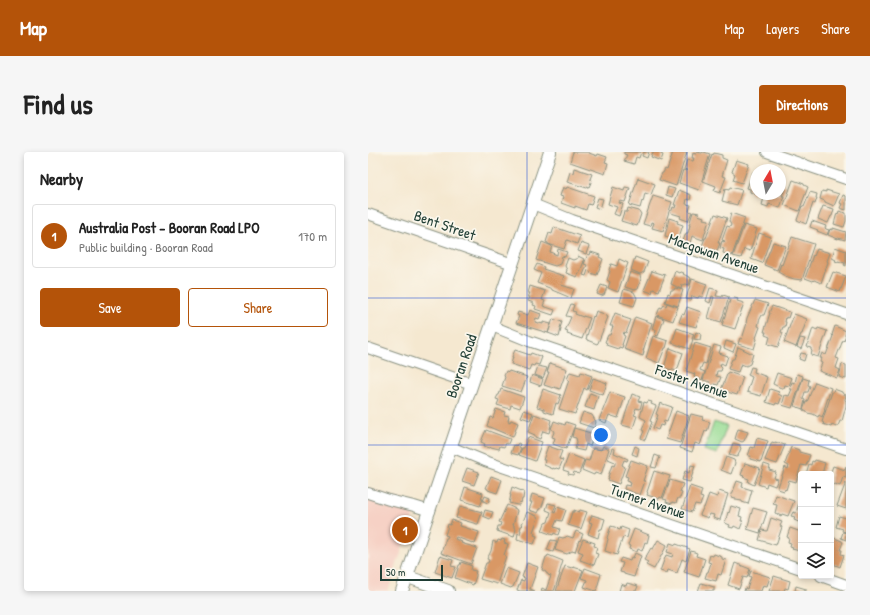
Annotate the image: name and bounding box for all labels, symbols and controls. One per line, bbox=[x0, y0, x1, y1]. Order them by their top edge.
text: Map bbox=[20, 15, 47, 41]
text: Map bbox=[724, 19, 744, 38]
text: Layers bbox=[766, 19, 799, 38]
text: Share bbox=[821, 19, 850, 38]
text: Find us bbox=[24, 85, 93, 123]
button: Directions bbox=[759, 85, 846, 124]
north arrow bbox=[750, 164, 786, 200]
text: Nearby bbox=[40, 167, 83, 190]
street label: Bent Street bbox=[411, 205, 479, 246]
text: Australia Post - Booran Road LPO bbox=[79, 217, 260, 238]
text: 1 bbox=[52, 227, 56, 245]
text: 170 m bbox=[298, 227, 327, 245]
street label: Macgowan Avenue bbox=[666, 228, 762, 278]
text: Public building · Booran Road bbox=[79, 238, 213, 256]
button: Save bbox=[40, 288, 180, 327]
button: Share bbox=[188, 288, 328, 327]
street label: Booran Road bbox=[440, 331, 482, 401]
street label: Foster Avenue bbox=[652, 358, 731, 403]
your location bbox=[591, 425, 611, 445]
map controls bbox=[798, 471, 834, 579]
button: + bbox=[798, 471, 834, 507]
street label: Turner Avenue bbox=[607, 478, 689, 524]
button: − bbox=[798, 507, 834, 543]
pin: 1 bbox=[392, 515, 418, 545]
button: layers bbox=[798, 543, 834, 579]
scale bar bbox=[380, 563, 443, 582]
text: 50 m bbox=[386, 565, 406, 579]

